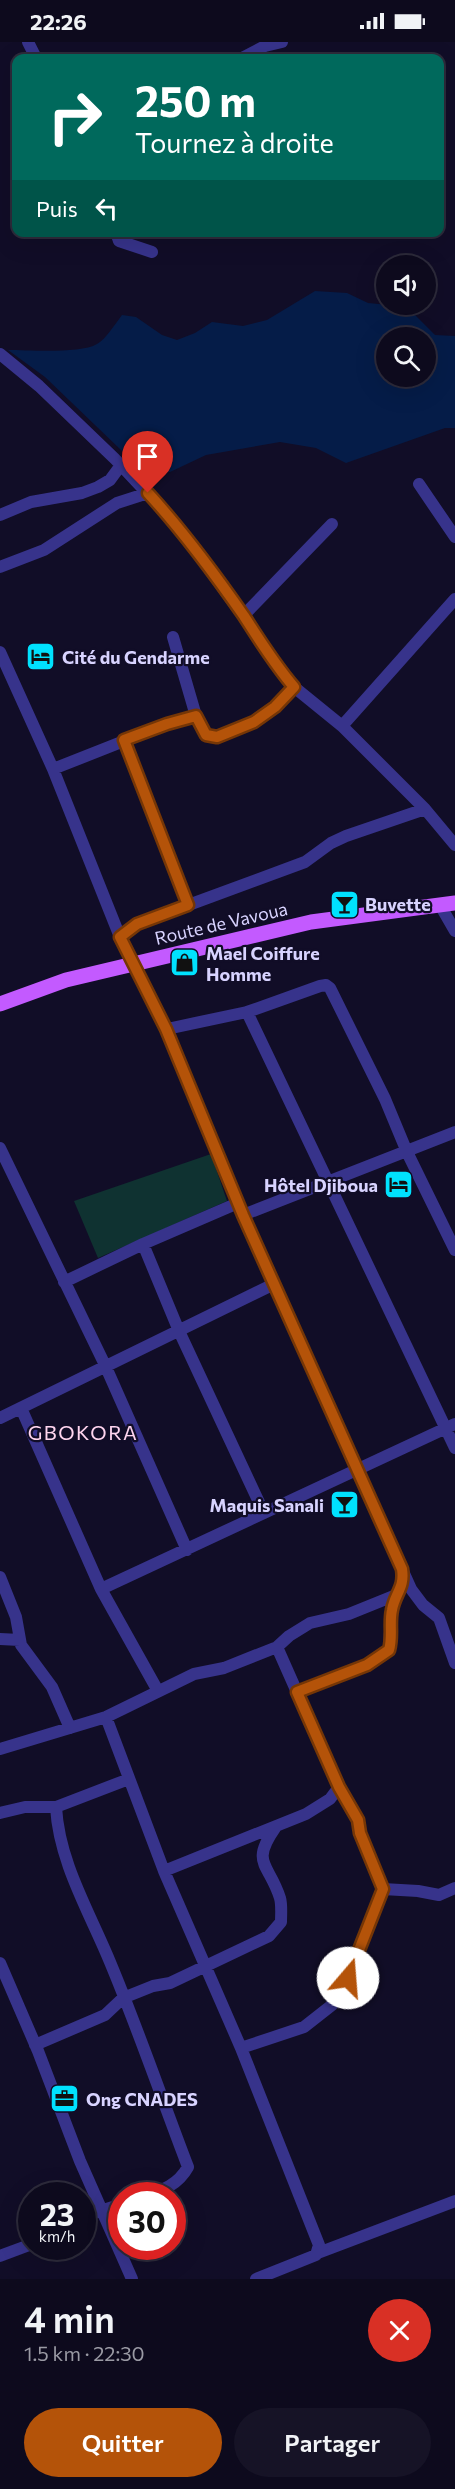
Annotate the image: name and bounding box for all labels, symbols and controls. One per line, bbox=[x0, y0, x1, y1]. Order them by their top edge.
text: 22:26 bbox=[30, 8, 87, 35]
text: 250 m bbox=[135, 74, 256, 126]
icon: right bbox=[36, 78, 114, 156]
text: Tournez à droite bbox=[135, 126, 334, 159]
icon: left bbox=[90, 192, 123, 225]
text: Puis bbox=[36, 195, 78, 222]
map controls bbox=[376, 255, 436, 387]
button: sound bbox=[376, 255, 436, 315]
button: search bbox=[376, 327, 436, 387]
pin bbox=[122, 431, 173, 493]
icon: arrive bbox=[131, 440, 164, 473]
hotel icon: Cité du Gendarme bbox=[25, 641, 57, 673]
place label: Cité du Gendarme bbox=[62, 646, 210, 668]
bar icon: Buvette bbox=[328, 888, 360, 920]
place label: Buvette bbox=[365, 893, 431, 915]
street label: Route de Vavoua bbox=[152, 897, 290, 949]
place label: Mael Coiffure Homme bbox=[206, 942, 320, 985]
shop icon: Mael Coiffure Homme bbox=[169, 947, 201, 979]
hotel icon: Hôtel Djiboua bbox=[383, 1169, 415, 1201]
place label: Hôtel Djiboua bbox=[264, 1174, 378, 1196]
district label: GBOKORA bbox=[28, 1420, 138, 1444]
bar icon: Maquis Sanali bbox=[329, 1489, 361, 1521]
place label: Maquis Sanali bbox=[210, 1494, 324, 1516]
position arrow bbox=[316, 1946, 380, 2010]
office icon: Ong CNADES bbox=[49, 2083, 81, 2115]
place label: Ong CNADES bbox=[86, 2088, 198, 2110]
speed limit sign: 30 bbox=[108, 2182, 186, 2260]
text: 23 bbox=[40, 2195, 74, 2232]
text: km/h bbox=[39, 2227, 75, 2245]
text: 4 min bbox=[24, 2296, 115, 2340]
button: close bbox=[368, 2299, 431, 2362]
text: 1.5 km · 22:30 bbox=[24, 2341, 145, 2365]
button: Quitter bbox=[24, 2408, 222, 2477]
button: Partager bbox=[234, 2408, 431, 2477]

